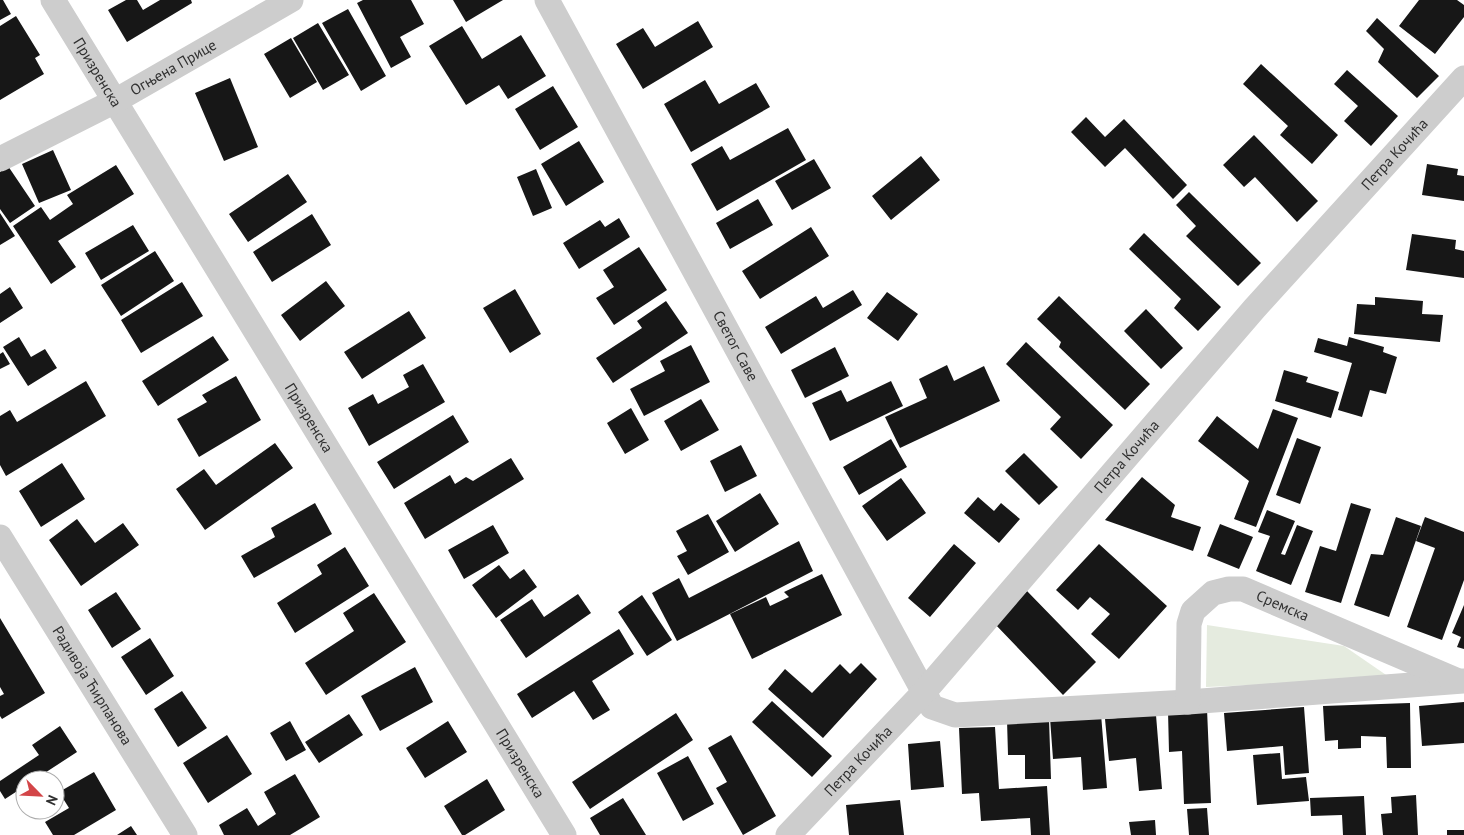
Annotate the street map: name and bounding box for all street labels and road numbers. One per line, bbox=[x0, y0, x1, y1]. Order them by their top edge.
street label: Призренска bbox=[69, 34, 126, 111]
street label: Огњена Прице bbox=[126, 35, 220, 99]
street label: Петра Кочића bbox=[1357, 114, 1432, 194]
street label: Светог Саве bbox=[709, 307, 763, 384]
street label: Призренска bbox=[281, 379, 338, 456]
street label: Петра Кочића bbox=[1090, 416, 1163, 497]
street label: Сремска bbox=[1254, 586, 1312, 625]
street label: Радивоја Ћирпанова bbox=[49, 622, 137, 748]
street label: Петра Кочића bbox=[820, 721, 896, 800]
street label: Призренска bbox=[492, 725, 549, 801]

